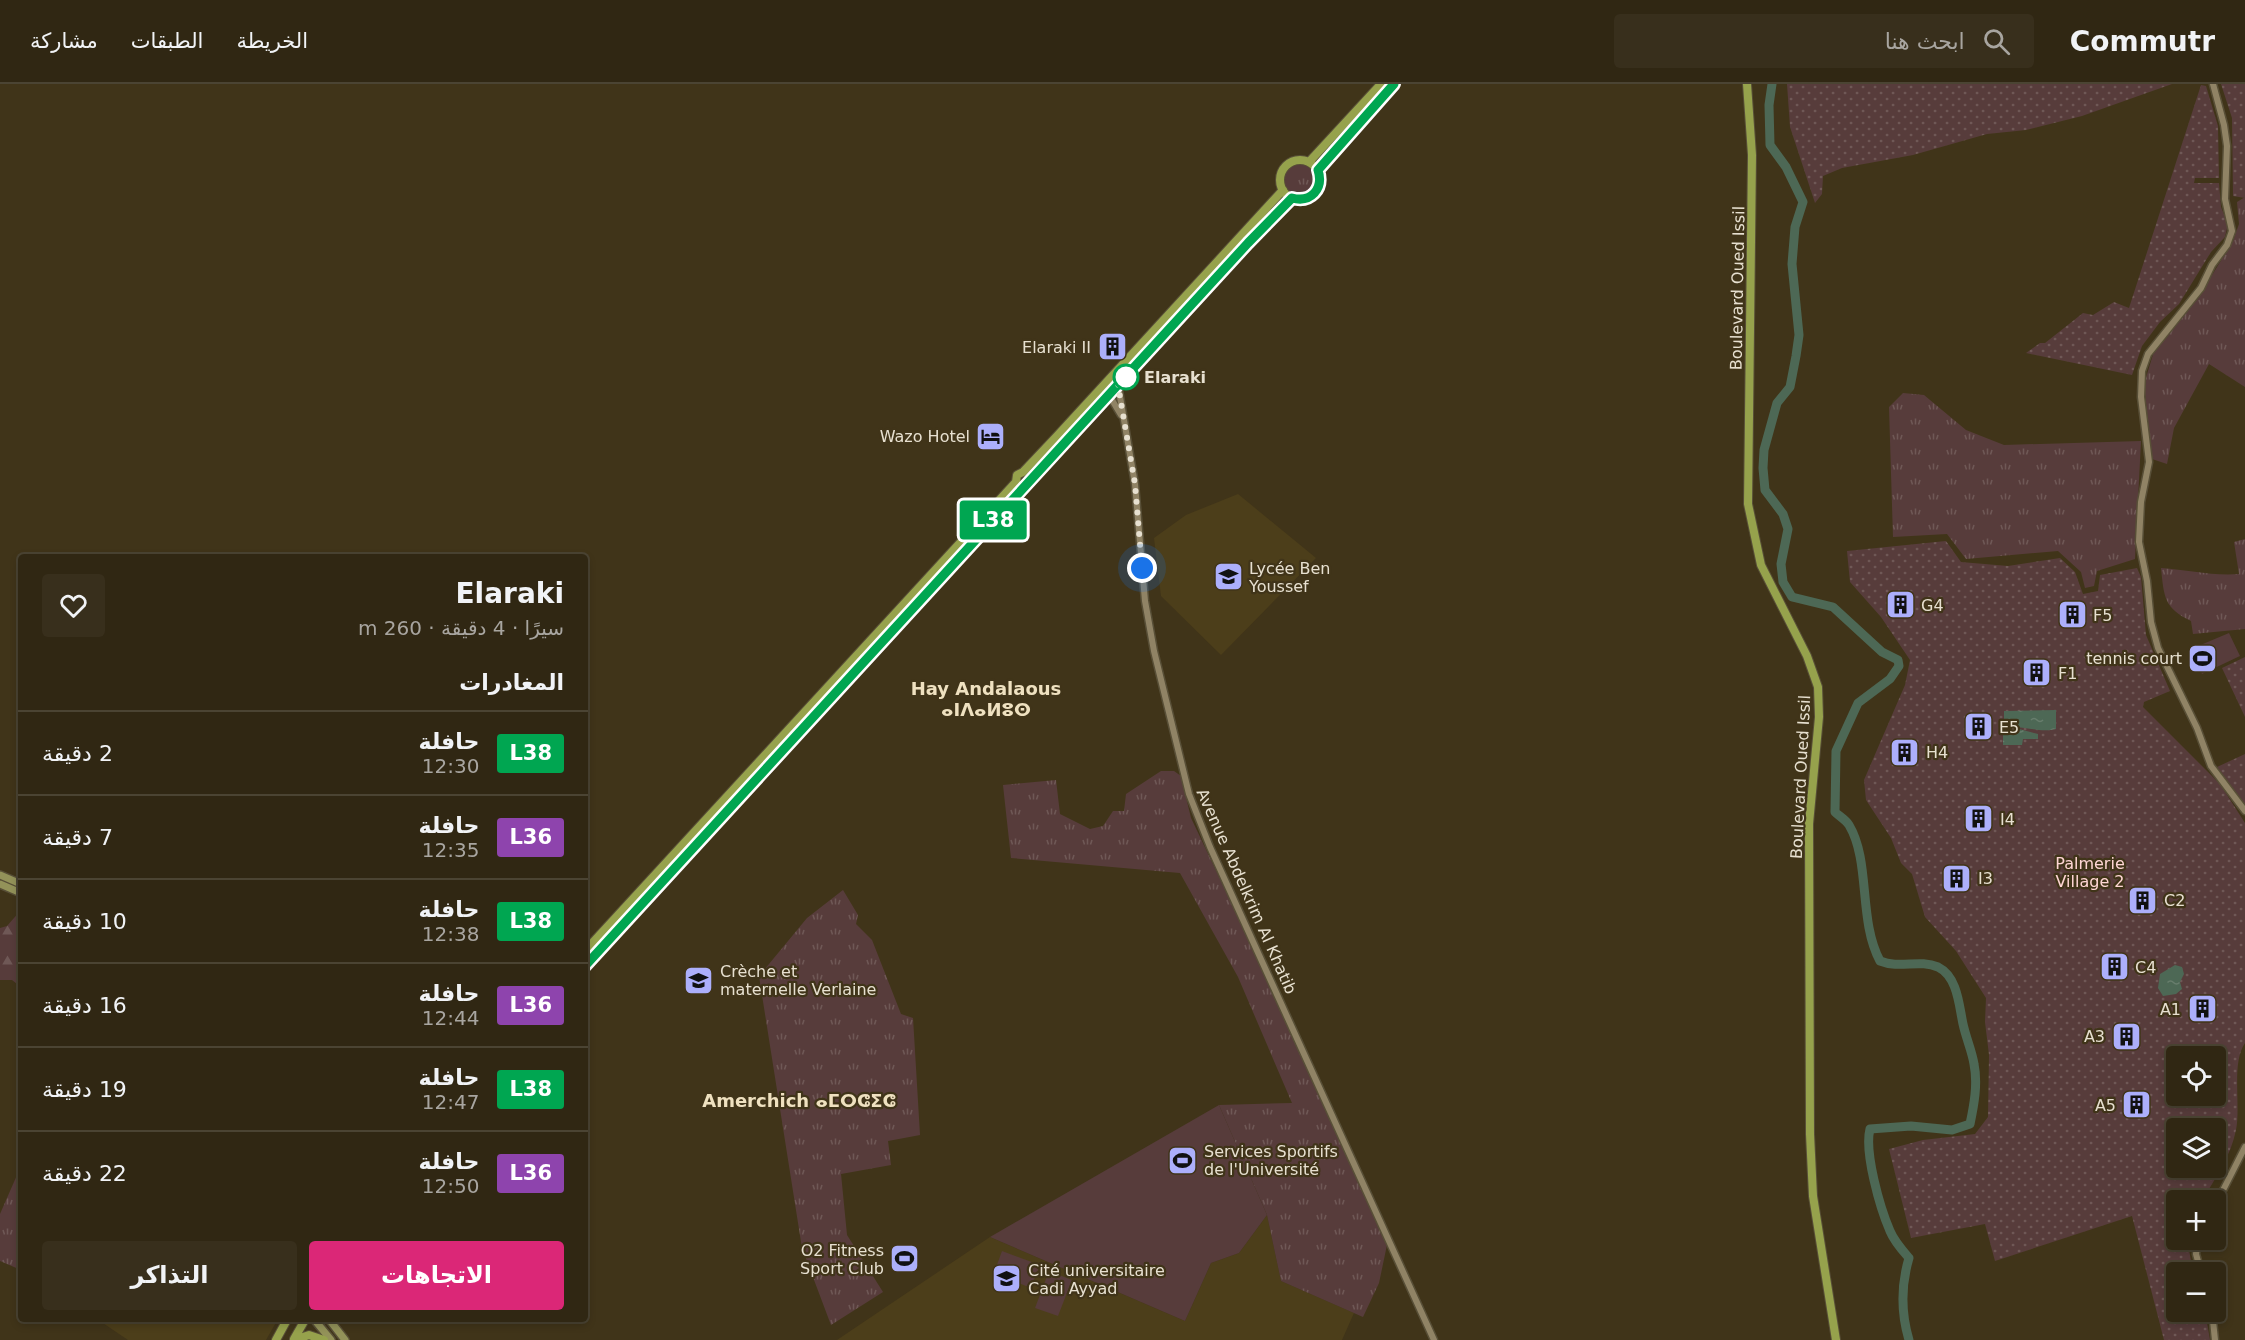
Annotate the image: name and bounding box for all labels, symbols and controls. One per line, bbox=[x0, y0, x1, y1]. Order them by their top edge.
search box bbox=[1614, 14, 2034, 68]
icon: search bbox=[1980, 25, 2013, 58]
text: Commutr bbox=[2070, 25, 2215, 58]
text: مشاركة bbox=[30, 29, 98, 53]
text: الطبقات bbox=[131, 29, 203, 53]
text: الخريطة bbox=[236, 29, 308, 53]
text: ابحث هنا bbox=[1885, 29, 1965, 54]
street label: Boulevard Oued Issil bbox=[1727, 206, 1748, 370]
building icon: Elaraki II bbox=[1096, 331, 1128, 363]
place label: Elaraki II bbox=[1022, 338, 1091, 357]
marker: Elaraki bbox=[1113, 364, 1139, 390]
place label: Elaraki bbox=[1144, 368, 1206, 387]
hotel icon: Wazo Hotel bbox=[975, 420, 1007, 452]
place label: Wazo Hotel bbox=[880, 427, 970, 446]
line badge: L38 bbox=[958, 500, 1028, 540]
text: L38 bbox=[972, 508, 1014, 532]
your location bbox=[1127, 553, 1157, 583]
place label: Lycée Ben Youssef bbox=[1248, 559, 1330, 596]
school or university icon: Lycée Ben Youssef bbox=[1212, 561, 1244, 593]
button: heart bbox=[42, 574, 105, 637]
text: Elaraki bbox=[455, 577, 564, 610]
building icon: G4 bbox=[1884, 589, 1916, 621]
place label: G4 bbox=[1921, 596, 1944, 615]
building icon: F5 bbox=[2056, 599, 2088, 631]
place label: F5 bbox=[2093, 606, 2112, 625]
text: سيرًا · 4 دقيقة · 260 m bbox=[358, 616, 564, 640]
sports icon: tennis court bbox=[2187, 642, 2219, 674]
place label: tennis court bbox=[2086, 649, 2182, 668]
building icon: F1 bbox=[2021, 657, 2053, 689]
place label: F1 bbox=[2058, 664, 2077, 683]
text: المغادرات bbox=[459, 670, 564, 695]
district label: Hay Andalaous ⴰⵏⴷⴰⵍⵓⵙ bbox=[911, 678, 1061, 720]
street label: Boulevard Oued Issil bbox=[1787, 695, 1814, 859]
building icon: E5 bbox=[1962, 711, 1994, 743]
place label: E5 bbox=[1999, 718, 2019, 737]
text: حافلة bbox=[419, 729, 479, 754]
building icon: H4 bbox=[1889, 736, 1921, 768]
text: 2 دقيقة bbox=[42, 741, 113, 766]
text: L38 bbox=[509, 741, 552, 765]
place label: H4 bbox=[1926, 743, 1948, 762]
text: 12:30 bbox=[422, 754, 479, 778]
street label: Avenue Abdelkrim Al Khatib bbox=[1193, 786, 1301, 997]
building icon: I4 bbox=[1963, 803, 1995, 835]
place label: I4 bbox=[2000, 810, 2015, 829]
text: حافلة bbox=[419, 813, 479, 838]
text: 7 دقيقة bbox=[42, 825, 113, 850]
text: L36 bbox=[509, 825, 552, 849]
text: 12:35 bbox=[422, 838, 479, 862]
park label: Palmerie Village 2 bbox=[2055, 854, 2125, 891]
building icon: I3 bbox=[1941, 862, 1973, 894]
place label: I3 bbox=[1978, 869, 1993, 888]
building icon: C2 bbox=[2127, 884, 2159, 916]
place label: C2 bbox=[2164, 891, 2185, 910]
text: حافلة bbox=[419, 897, 479, 922]
text: 10 دقيقة bbox=[42, 909, 127, 934]
text: L38 bbox=[509, 909, 552, 933]
text: 12:38 bbox=[422, 922, 479, 946]
building icon: C4 bbox=[2098, 951, 2130, 983]
place label: C4 bbox=[2135, 958, 2156, 977]
place label: Crèche et maternelle Verlaine bbox=[720, 962, 876, 999]
school or university icon: Crèche et maternelle Verlaine bbox=[683, 964, 715, 996]
text: حافلة bbox=[419, 981, 479, 1006]
text: 16 دقيقة bbox=[42, 993, 127, 1018]
text: L36 bbox=[509, 993, 552, 1017]
building icon: A1 bbox=[2186, 993, 2218, 1025]
place label: A1 bbox=[2160, 1000, 2181, 1019]
text: 12:44 bbox=[422, 1006, 479, 1030]
building icon: A3 bbox=[2110, 1020, 2142, 1052]
place label: A3 bbox=[2084, 1027, 2105, 1046]
map controls bbox=[2166, 1046, 2226, 1322]
button: locate bbox=[2166, 1046, 2226, 1106]
text: حافلة bbox=[419, 1065, 479, 1090]
text: 19 دقيقة bbox=[42, 1077, 127, 1102]
text: L38 bbox=[509, 1077, 552, 1101]
building icon: A5 bbox=[2121, 1089, 2153, 1121]
text: 12:47 bbox=[422, 1090, 479, 1114]
district label: Amerchich ⴰⵎⵔⵛⵉⵛ bbox=[702, 1090, 896, 1111]
place label: A5 bbox=[2095, 1096, 2116, 1115]
button: layers bbox=[2166, 1118, 2226, 1178]
place label: Services Sportifs de l'Université bbox=[1204, 1142, 1338, 1179]
sports icon: Services Sportifs de l'Université bbox=[1167, 1144, 1199, 1176]
text: حافلة bbox=[419, 1149, 479, 1174]
text: 22 دقيقة bbox=[42, 1161, 127, 1186]
text: L36 bbox=[509, 1161, 552, 1185]
text: 12:50 bbox=[422, 1174, 479, 1198]
button: + bbox=[2166, 1190, 2226, 1250]
button: التذاكر bbox=[42, 1241, 297, 1310]
button: الاتجاهات bbox=[309, 1241, 564, 1310]
place label: O2 Fitness Sport Club bbox=[800, 1241, 884, 1278]
sports icon: O2 Fitness Sport Club bbox=[889, 1243, 921, 1275]
place label: Cité universitaire Cadi Ayyad bbox=[1028, 1261, 1165, 1298]
button: − bbox=[2166, 1262, 2226, 1322]
school or university icon: Cité universitaire Cadi Ayyad bbox=[991, 1263, 1023, 1295]

